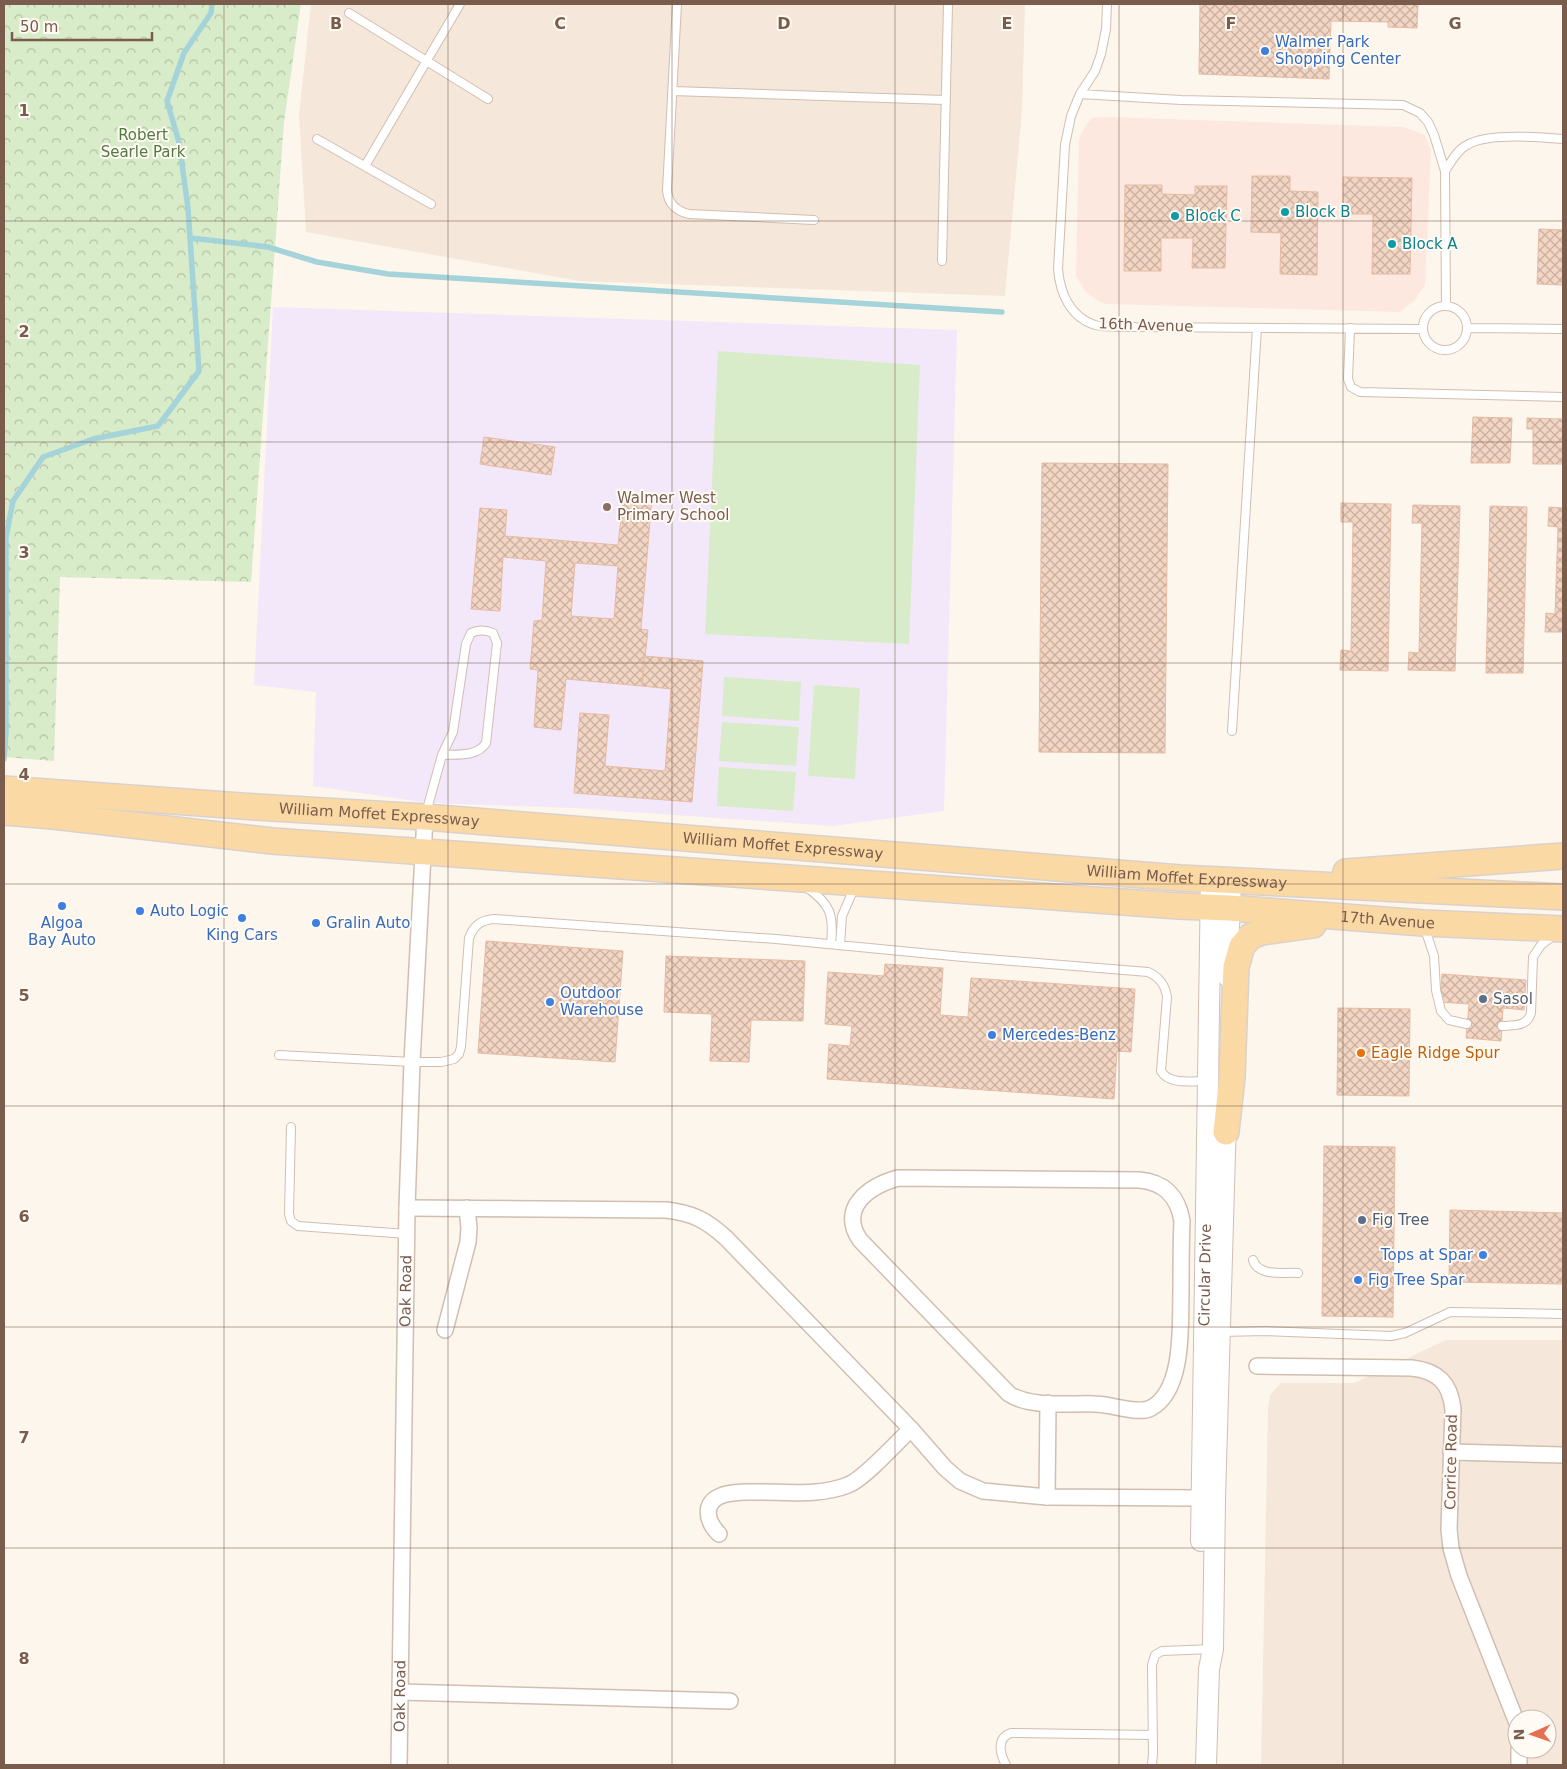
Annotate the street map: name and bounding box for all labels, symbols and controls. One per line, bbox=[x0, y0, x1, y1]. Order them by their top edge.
scale bar bbox=[12, 10, 152, 42]
text: B bbox=[330, 14, 342, 33]
text: C bbox=[554, 14, 566, 33]
text: D bbox=[777, 14, 791, 33]
text: E bbox=[1002, 14, 1012, 33]
text: F bbox=[1226, 14, 1236, 33]
text: G bbox=[1448, 14, 1462, 33]
text: 50 m bbox=[20, 18, 58, 36]
place label: Walmer Park Shopping Center bbox=[1275, 33, 1402, 68]
marker: Walmer Park Shopping Center bbox=[1259, 45, 1271, 57]
text: 1 bbox=[18, 101, 30, 120]
park label: Robert Searle Park bbox=[101, 126, 186, 161]
place label: Block B bbox=[1295, 203, 1351, 221]
marker: Block B bbox=[1279, 206, 1291, 218]
place label: Block C bbox=[1185, 207, 1241, 225]
marker: Block C bbox=[1169, 210, 1181, 222]
place label: Block A bbox=[1402, 235, 1458, 253]
marker: Block A bbox=[1386, 238, 1398, 250]
street label: 16th Avenue bbox=[1098, 314, 1194, 336]
text: 2 bbox=[18, 322, 30, 341]
place label: Walmer West Primary School bbox=[617, 489, 730, 524]
marker: Walmer West Primary School bbox=[601, 501, 613, 513]
text: 3 bbox=[18, 543, 30, 562]
text: 4 bbox=[18, 765, 30, 784]
street label: William Moffet Expressway bbox=[278, 799, 480, 830]
street label: William Moffet Expressway bbox=[682, 829, 884, 863]
street label: William Moffet Expressway bbox=[1086, 861, 1288, 892]
marker: Algoa Bay Auto bbox=[56, 900, 68, 912]
place label: Auto Logic bbox=[150, 902, 229, 920]
marker: Auto Logic bbox=[134, 905, 146, 917]
street label: 17th Avenue bbox=[1339, 908, 1435, 933]
marker: King Cars bbox=[236, 912, 248, 924]
place label: Algoa Bay Auto bbox=[28, 914, 96, 949]
place label: Gralin Auto bbox=[326, 914, 410, 932]
marker: Gralin Auto bbox=[310, 917, 322, 929]
place label: King Cars bbox=[206, 926, 278, 944]
place label: Outdoor Warehouse bbox=[560, 984, 643, 1019]
text: 5 bbox=[18, 986, 30, 1005]
place label: Sasol bbox=[1493, 990, 1533, 1008]
marker: Sasol bbox=[1477, 993, 1489, 1005]
marker: Outdoor Warehouse bbox=[544, 996, 556, 1008]
place label: Mercedes-Benz bbox=[1002, 1026, 1116, 1044]
marker: Mercedes-Benz bbox=[986, 1029, 998, 1041]
place label: Eagle Ridge Spur bbox=[1371, 1044, 1501, 1062]
marker: Eagle Ridge Spur bbox=[1355, 1047, 1367, 1059]
text: 6 bbox=[18, 1207, 30, 1226]
place label: Fig Tree bbox=[1372, 1211, 1429, 1229]
marker: Fig Tree bbox=[1356, 1214, 1368, 1226]
street label: Circular Drive bbox=[1195, 1224, 1215, 1326]
place label: Tops at Spar bbox=[1380, 1246, 1474, 1264]
marker: Tops at Spar bbox=[1477, 1249, 1489, 1261]
street label: Oak Road bbox=[396, 1255, 415, 1327]
place label: Fig Tree Spar bbox=[1368, 1271, 1465, 1289]
marker: Fig Tree Spar bbox=[1352, 1274, 1364, 1286]
street label: Corrice Road bbox=[1441, 1414, 1461, 1510]
text: 7 bbox=[18, 1428, 30, 1447]
text: 8 bbox=[18, 1649, 30, 1668]
street label: Oak Road bbox=[390, 1660, 410, 1732]
north arrow bbox=[1507, 1709, 1557, 1759]
text: N bbox=[1511, 1728, 1527, 1741]

